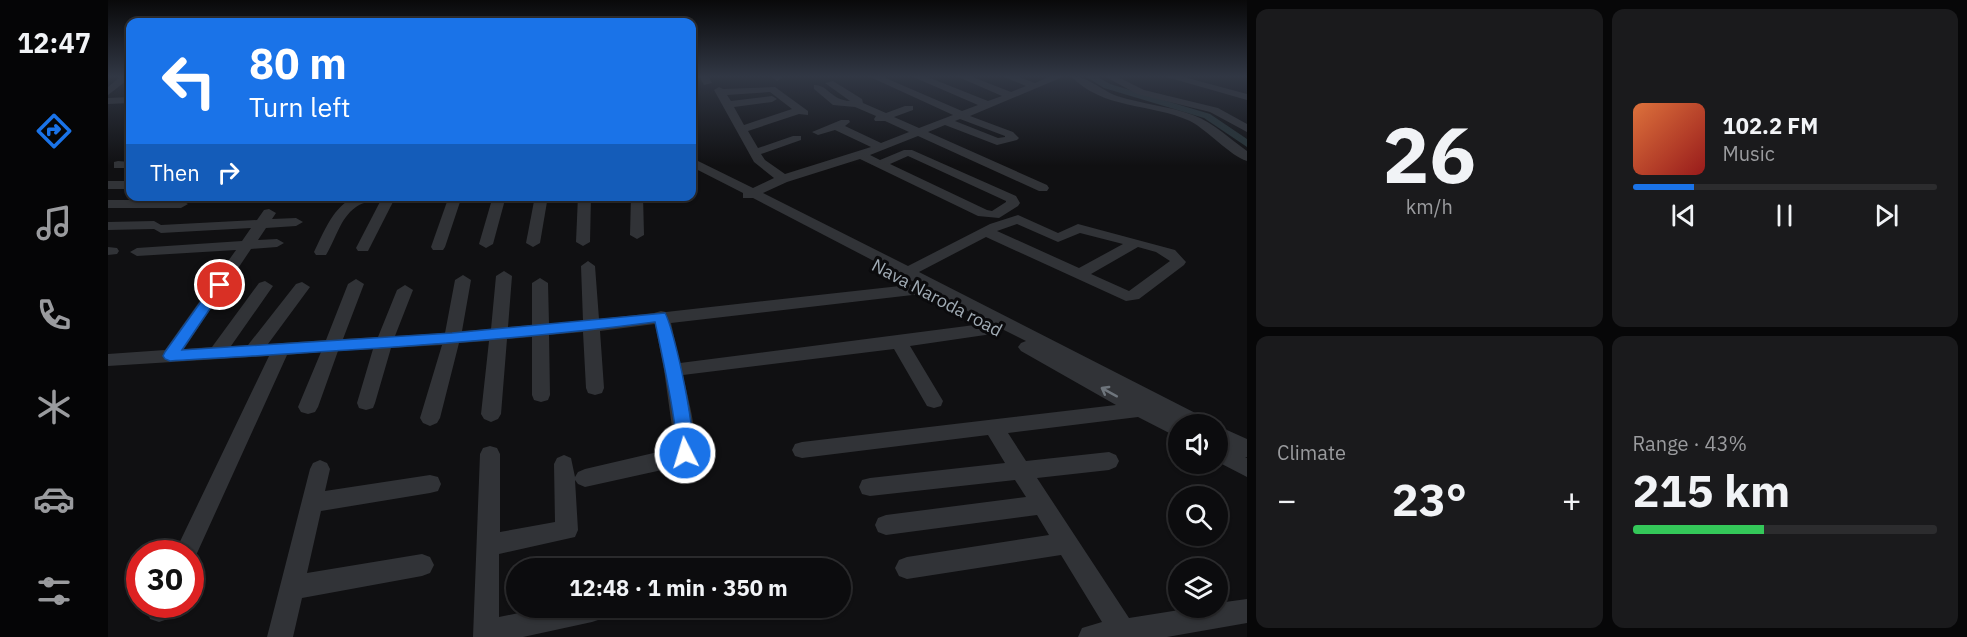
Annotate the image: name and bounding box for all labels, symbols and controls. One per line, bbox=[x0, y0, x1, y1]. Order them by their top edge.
text: 12:47 bbox=[17, 25, 91, 60]
text: 80 m bbox=[249, 36, 347, 91]
icon: left bbox=[150, 42, 228, 120]
text: Turn left bbox=[249, 89, 350, 124]
text: 26 bbox=[1382, 103, 1476, 204]
icon: directions bbox=[33, 110, 75, 152]
text: 102.2 FM bbox=[1723, 111, 1818, 140]
text: Music bbox=[1723, 140, 1775, 167]
icon: right bbox=[212, 156, 245, 189]
text: Then bbox=[150, 158, 200, 187]
text: km/h bbox=[1406, 193, 1453, 220]
icon: previous bbox=[1667, 199, 1700, 232]
icon: pause bbox=[1768, 199, 1801, 232]
icon: next bbox=[1870, 199, 1903, 232]
icon: music bbox=[33, 202, 75, 244]
street label: Nava Naroda road bbox=[868, 253, 1006, 342]
pin bbox=[194, 259, 245, 310]
icon: arrive bbox=[203, 268, 236, 301]
icon: phone bbox=[33, 294, 75, 336]
icon: climate bbox=[33, 386, 75, 428]
one-way arrow bbox=[1101, 386, 1119, 397]
map controls bbox=[1168, 414, 1228, 618]
button: sound bbox=[1168, 414, 1228, 474]
position arrow bbox=[653, 421, 717, 485]
text: Range · 43% bbox=[1633, 430, 1747, 457]
text: Climate bbox=[1277, 439, 1346, 466]
text: 215 km bbox=[1633, 461, 1790, 519]
text: 23° bbox=[1392, 470, 1467, 528]
icon: car bbox=[33, 478, 75, 520]
text: − bbox=[1277, 478, 1297, 521]
text: + bbox=[1562, 478, 1582, 521]
button: search bbox=[1168, 486, 1228, 546]
speed limit sign: 30 bbox=[126, 540, 204, 618]
button: layers bbox=[1168, 558, 1228, 618]
icon: filters bbox=[33, 570, 75, 612]
text: 12:48 · 1 min · 350 m bbox=[569, 573, 788, 602]

